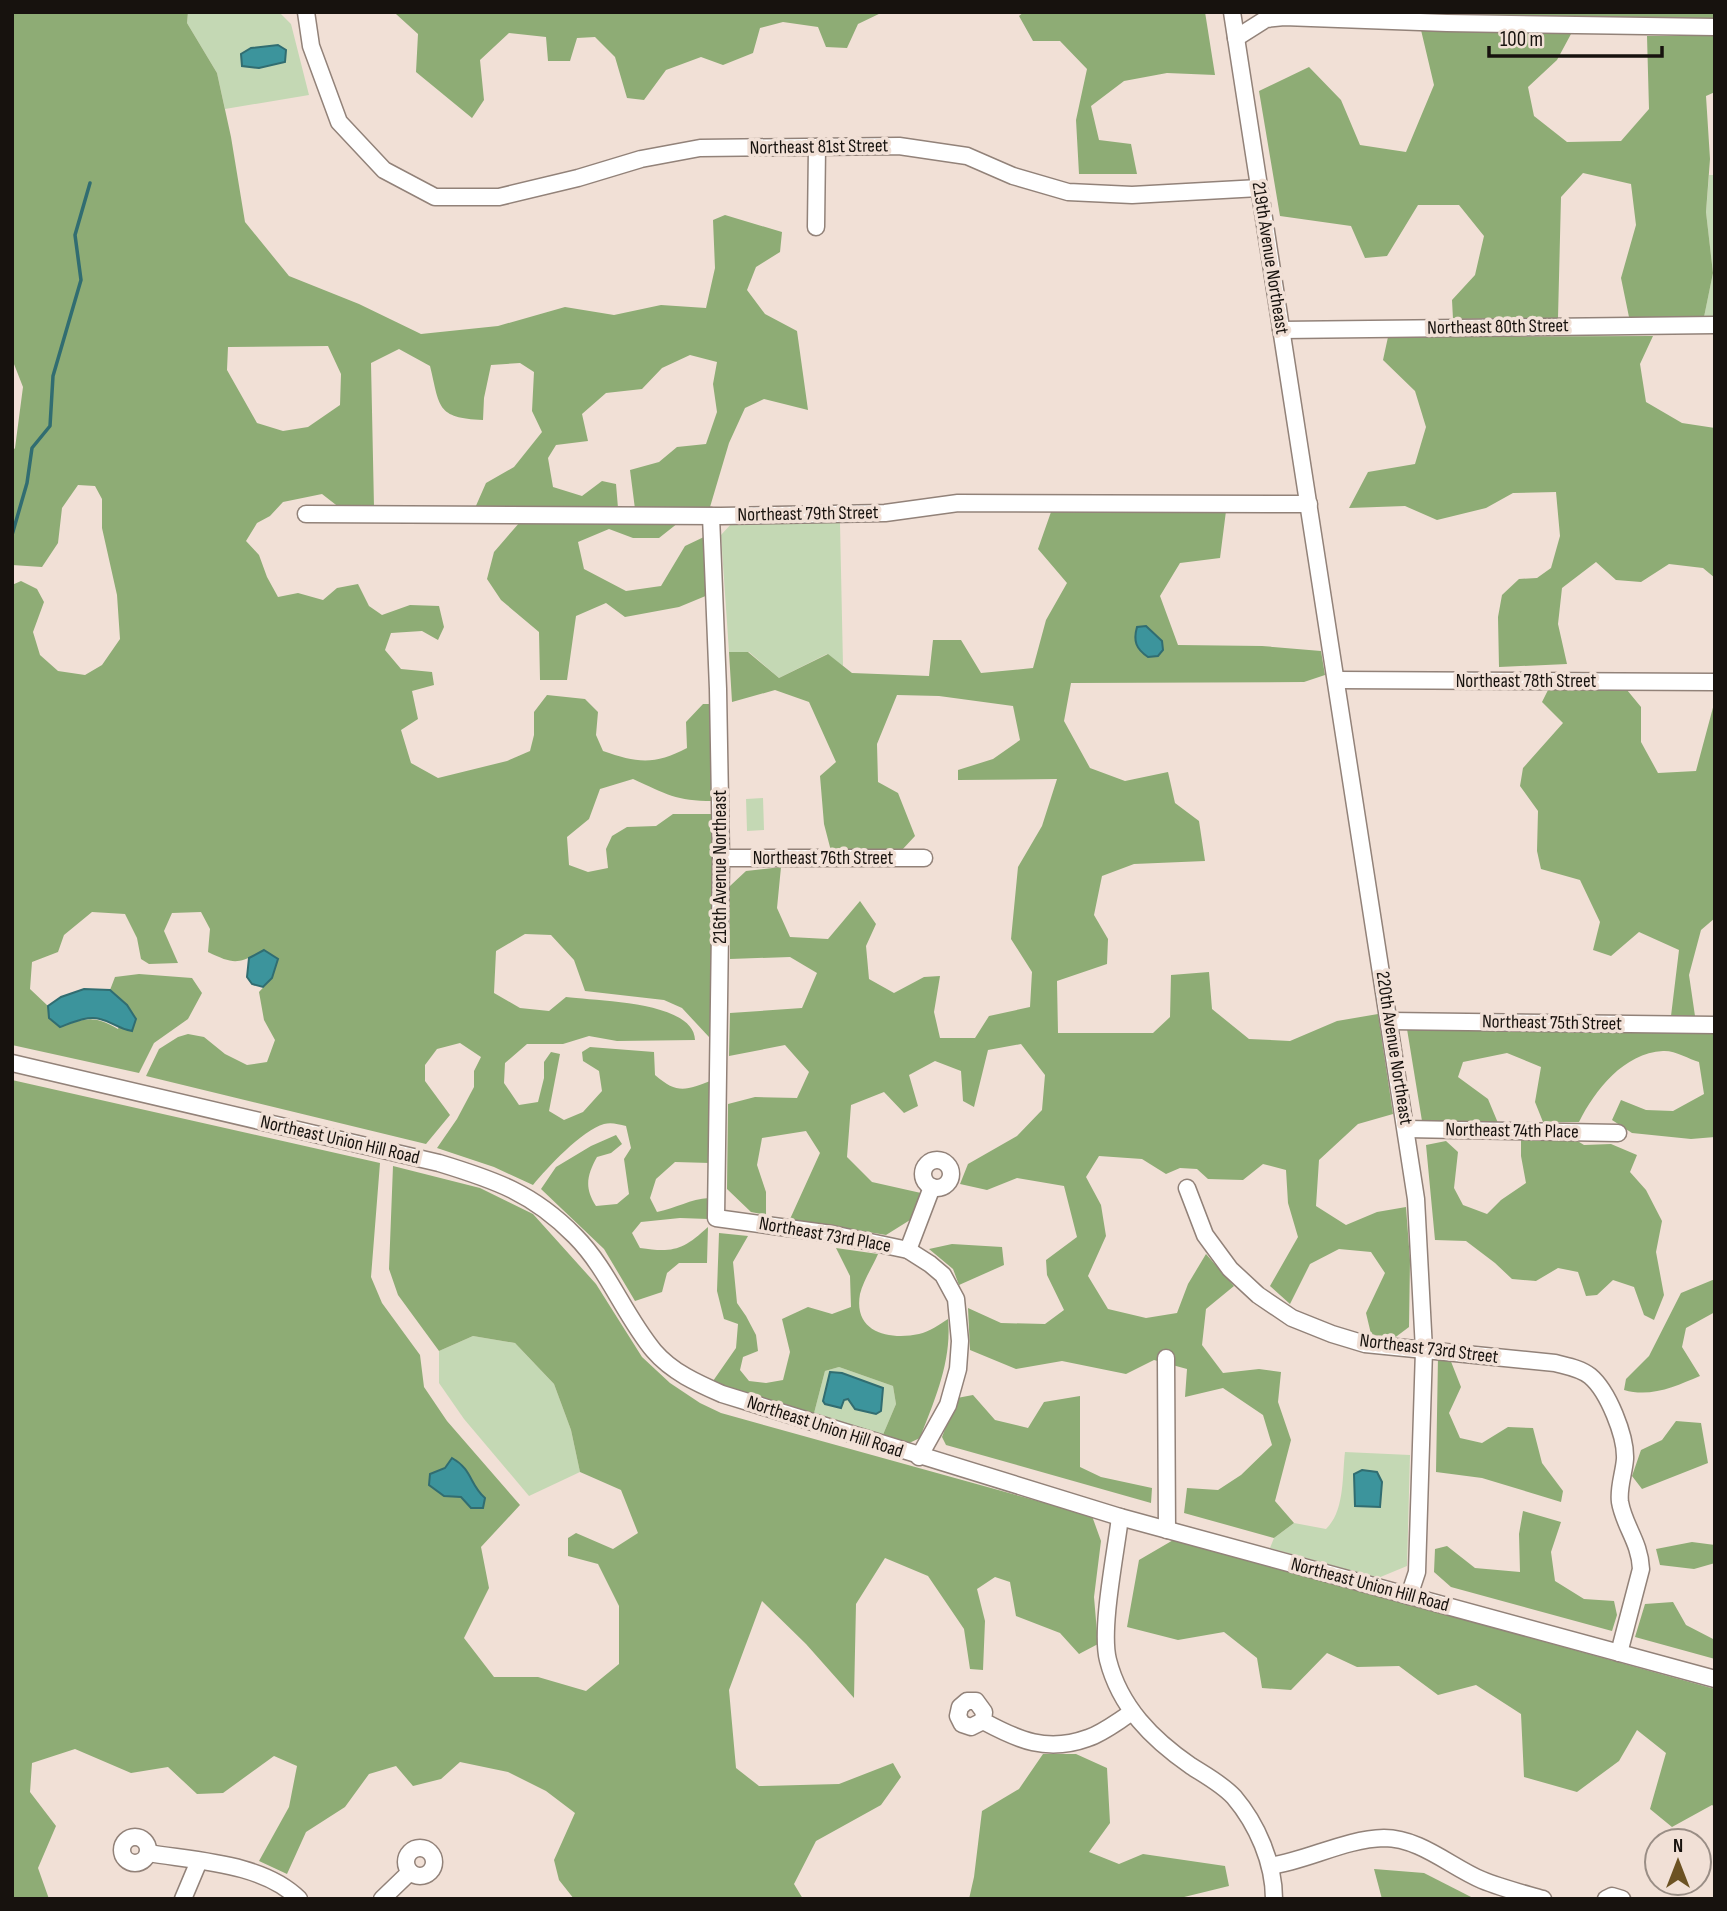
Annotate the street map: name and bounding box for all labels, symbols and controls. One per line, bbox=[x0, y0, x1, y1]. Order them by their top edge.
scale bar bbox=[1489, 14, 1662, 58]
text: 100 m bbox=[1500, 27, 1543, 52]
street label: Northeast 81st Street bbox=[750, 134, 889, 160]
street label: 219th Avenue Northeast bbox=[1247, 180, 1293, 336]
street label: Northeast 80th Street bbox=[1427, 314, 1569, 340]
street label: Northeast 79th Street bbox=[737, 501, 879, 527]
street label: Northeast 78th Street bbox=[1456, 670, 1597, 693]
street label: 216th Avenue Northeast bbox=[709, 790, 732, 944]
street label: Northeast 76th Street bbox=[753, 847, 894, 870]
street label: 220th Avenue Northeast bbox=[1370, 969, 1418, 1127]
street label: Northeast 75th Street bbox=[1482, 1010, 1622, 1036]
street label: Northeast Union Hill Road bbox=[258, 1110, 422, 1170]
street label: Northeast 74th Place bbox=[1445, 1118, 1579, 1144]
street label: Northeast 73rd Place bbox=[757, 1212, 893, 1258]
street label: Northeast 73rd Street bbox=[1358, 1329, 1500, 1369]
street label: Northeast Union Hill Road bbox=[744, 1391, 906, 1463]
street label: Northeast Union Hill Road bbox=[1288, 1553, 1452, 1617]
north arrow bbox=[1643, 1827, 1713, 1897]
text: N bbox=[1673, 1835, 1683, 1858]

